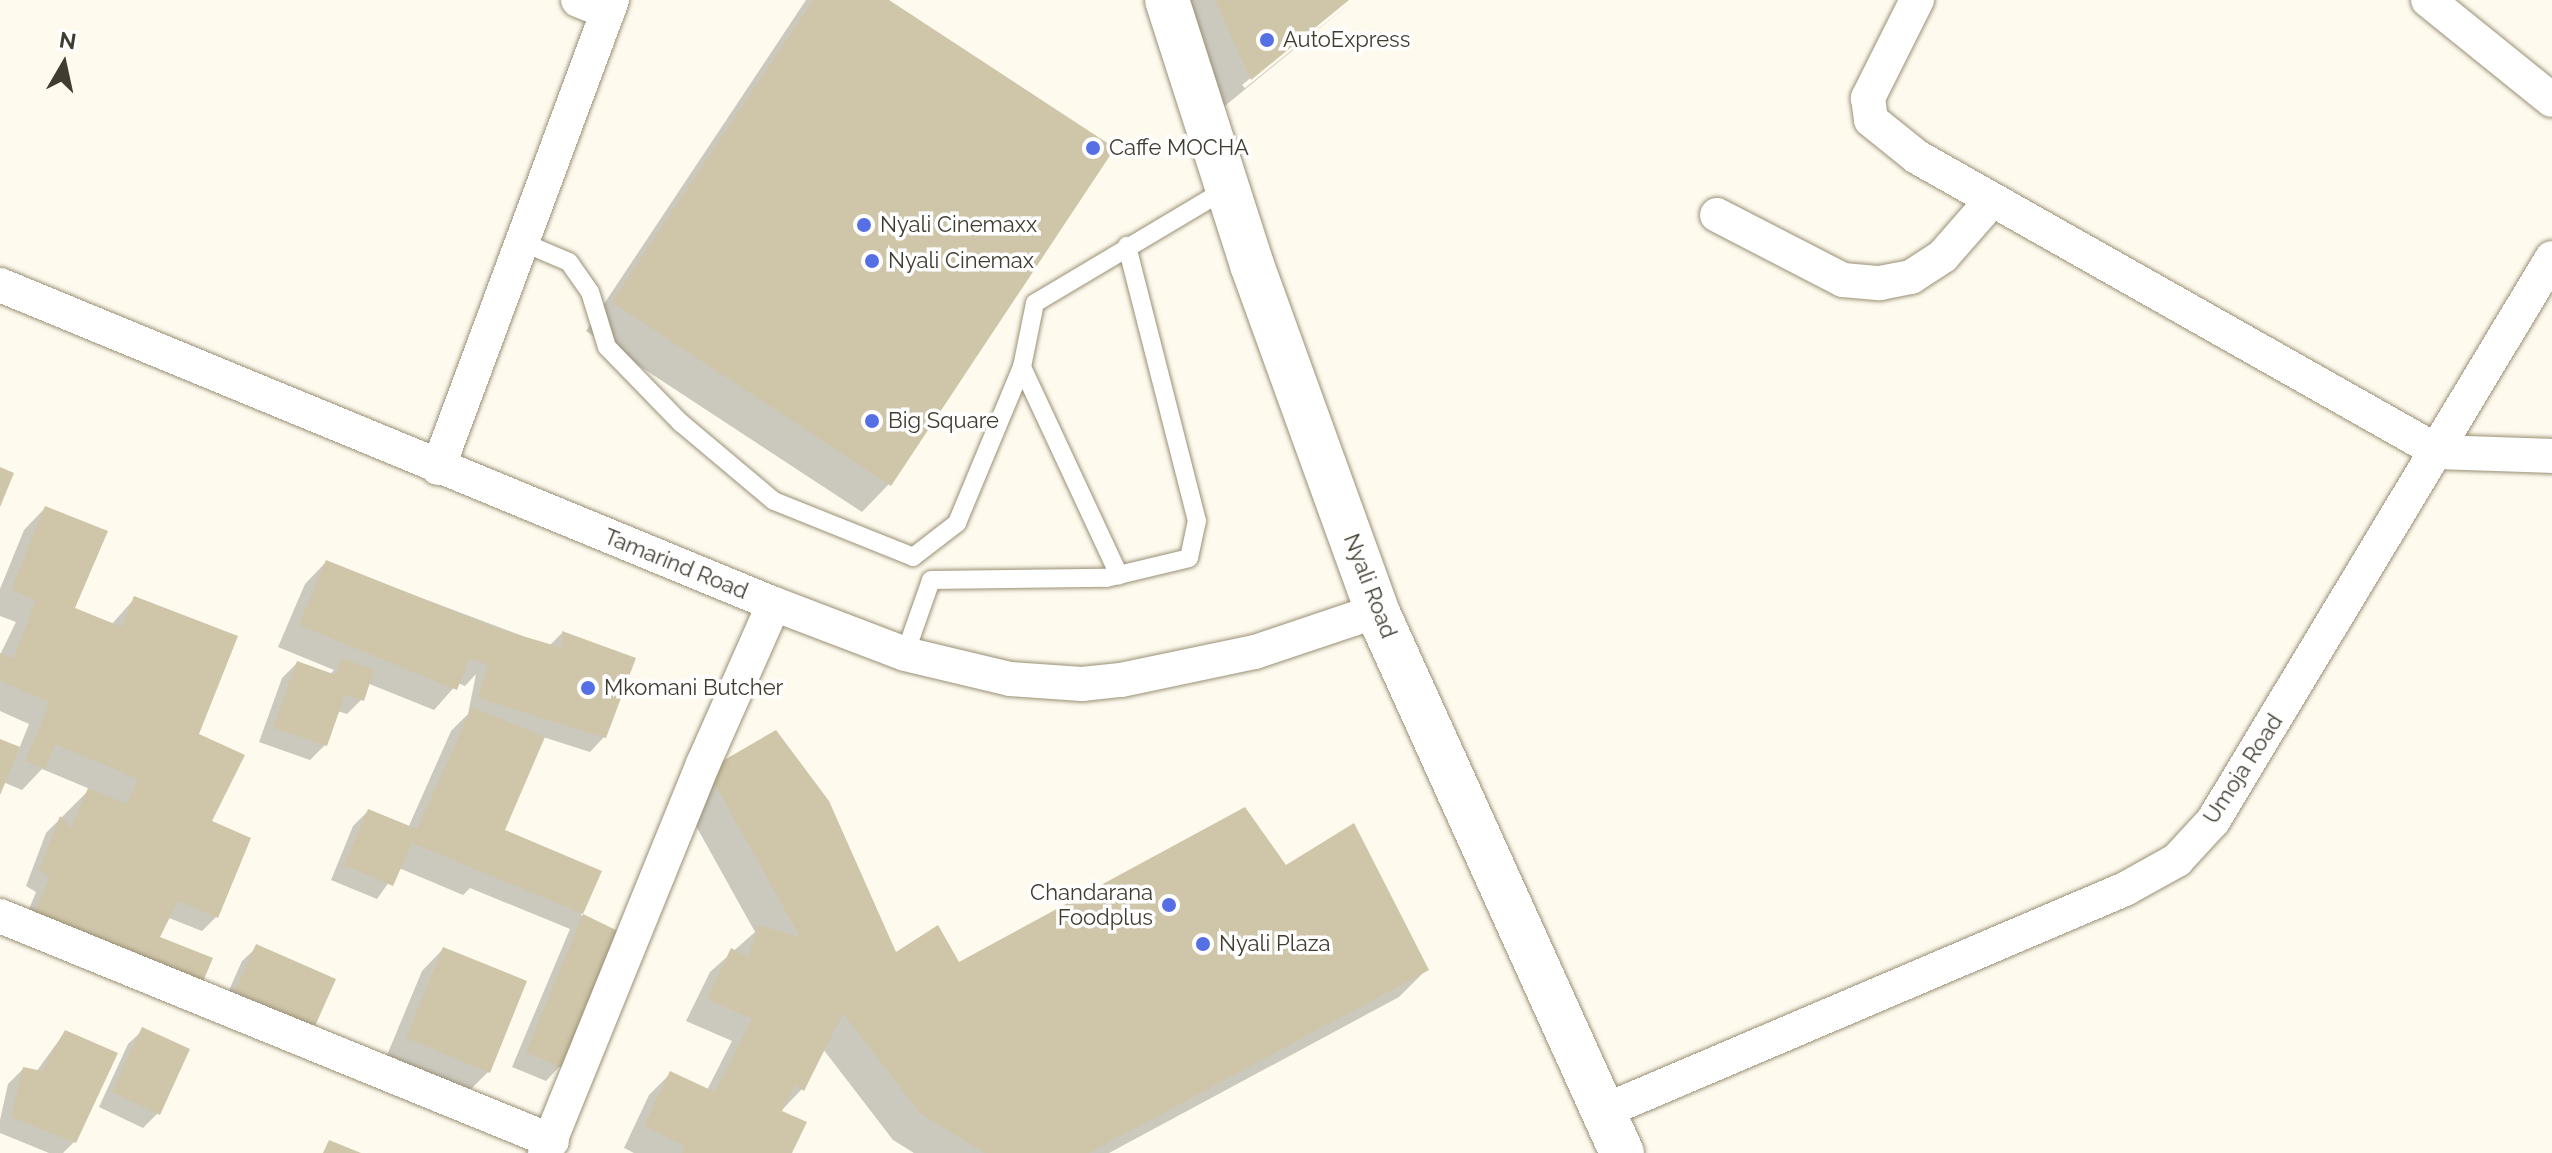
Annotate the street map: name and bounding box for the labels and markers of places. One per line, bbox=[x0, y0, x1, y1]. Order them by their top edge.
place label: AutoExpress bbox=[1283, 27, 1410, 53]
marker: AutoExpress bbox=[1258, 31, 1276, 49]
place label: Caffe MOCHA bbox=[1109, 135, 1249, 161]
marker: Caffe MOCHA bbox=[1084, 139, 1102, 157]
place label: Nyali Cinemaxx bbox=[880, 212, 1037, 238]
marker: Nyali Cinemaxx bbox=[855, 216, 873, 234]
place label: Nyali Cinemax bbox=[888, 248, 1034, 274]
marker: Nyali Cinemax bbox=[863, 252, 881, 270]
place label: Big Square bbox=[888, 408, 999, 434]
marker: Big Square bbox=[863, 412, 881, 430]
place label: Mkomani Butcher bbox=[604, 675, 783, 701]
marker: Mkomani Butcher bbox=[579, 679, 597, 697]
place label: Chandarana Foodplus bbox=[1030, 879, 1153, 930]
marker: Chandarana Foodplus bbox=[1160, 896, 1178, 914]
place label: Nyali Plaza bbox=[1219, 931, 1330, 957]
marker: Nyali Plaza bbox=[1194, 935, 1212, 953]

